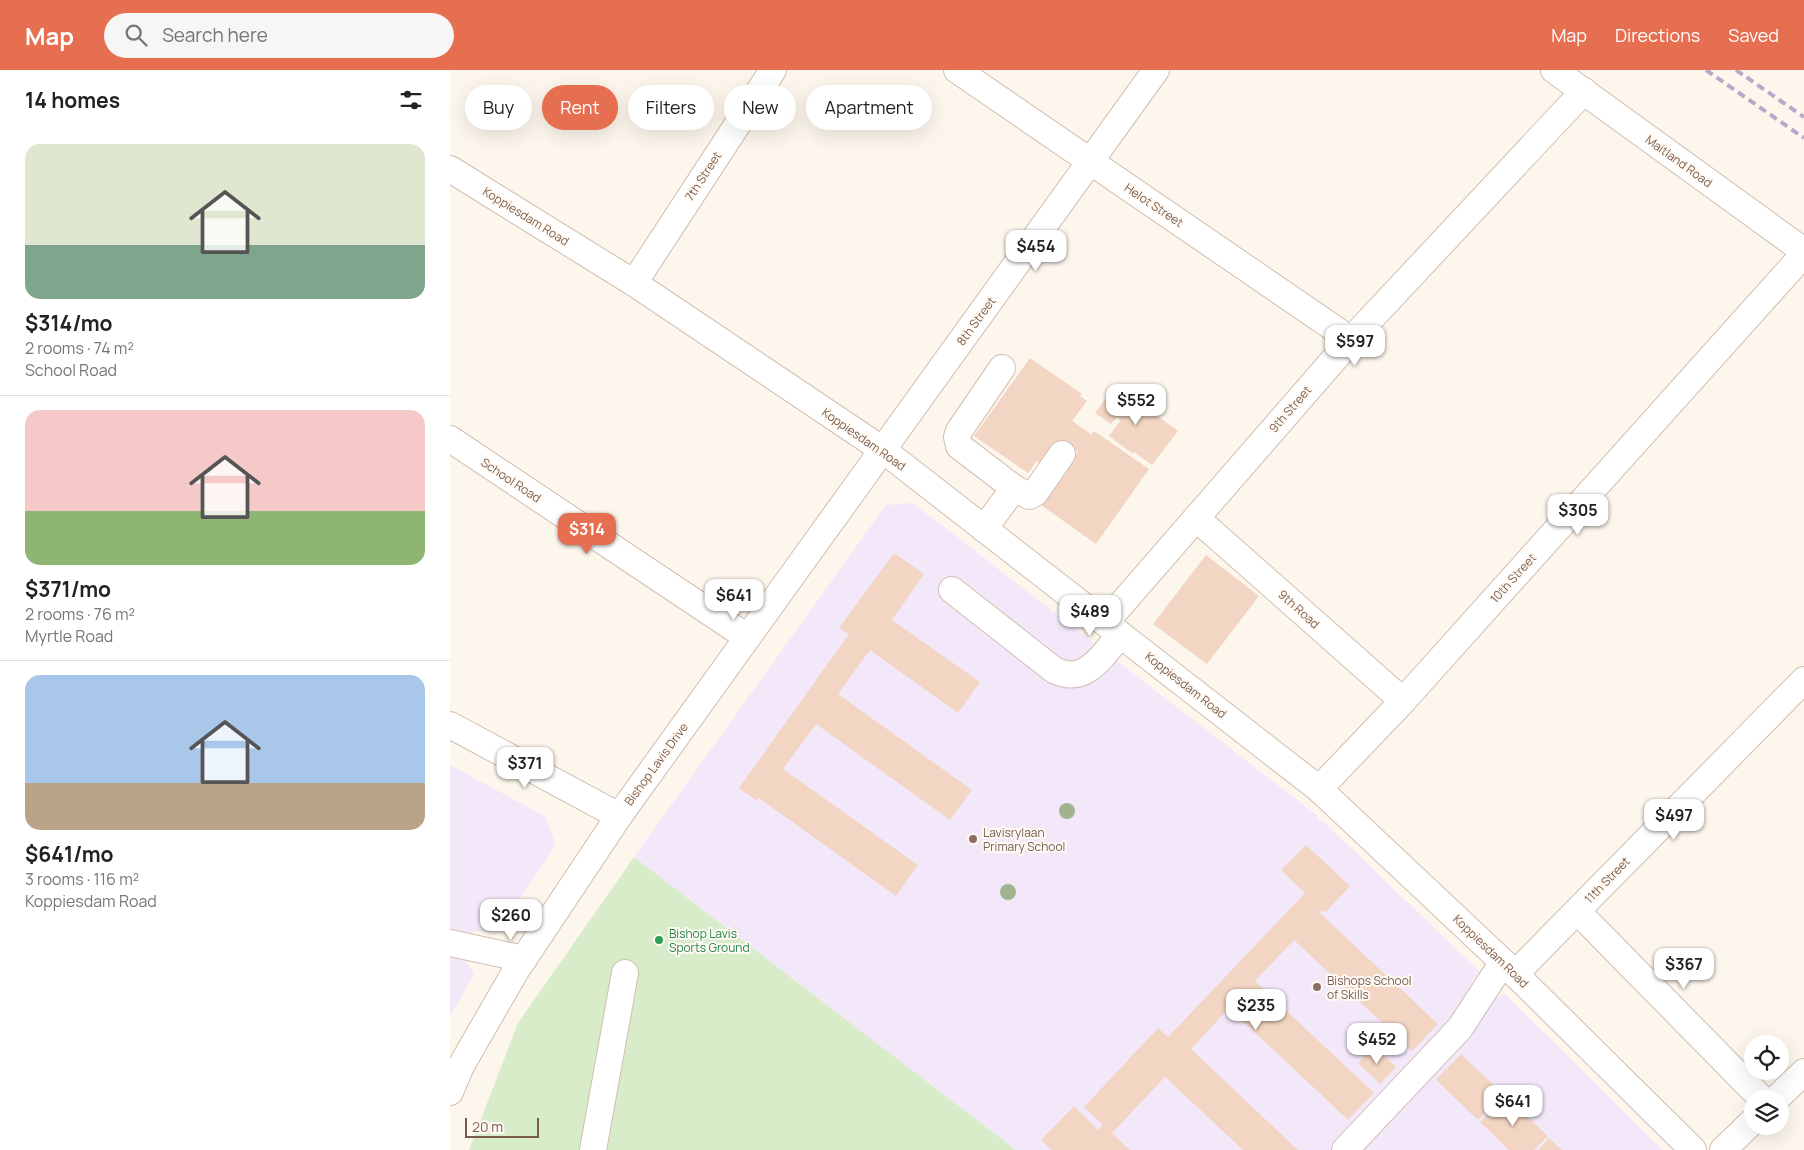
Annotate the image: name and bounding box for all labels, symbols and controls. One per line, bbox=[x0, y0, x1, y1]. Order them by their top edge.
search box bbox=[104, 13, 454, 58]
text: Map bbox=[25, 19, 74, 52]
icon: search bbox=[122, 21, 150, 49]
text: Search here bbox=[162, 22, 268, 48]
text: Map bbox=[1551, 23, 1587, 47]
text: Directions bbox=[1615, 23, 1700, 47]
text: Saved bbox=[1728, 23, 1779, 47]
chip: Buy bbox=[465, 85, 532, 130]
chip: Rent bbox=[542, 85, 618, 130]
chip: Filters bbox=[628, 85, 714, 130]
chip: New bbox=[724, 85, 796, 130]
chip: Apartment bbox=[806, 85, 932, 130]
text: 14 homes bbox=[25, 86, 120, 114]
icon: filters bbox=[397, 86, 425, 114]
street label: Maitland Road bbox=[1642, 131, 1716, 191]
street label: 7th Street bbox=[681, 148, 725, 204]
icon: home bbox=[180, 177, 270, 267]
street label: Helot Street bbox=[1121, 179, 1187, 231]
street label: Koppiesdam Road bbox=[480, 183, 572, 249]
pin: $454 bbox=[1006, 230, 1066, 272]
text: $454 bbox=[1017, 235, 1055, 257]
street label: 8th Street bbox=[953, 293, 1000, 349]
text: $314/mo bbox=[25, 309, 113, 337]
pin: $597 bbox=[1325, 324, 1385, 367]
text: $597 bbox=[1336, 330, 1374, 352]
text: 2 rooms · 74 m² bbox=[25, 337, 134, 359]
text: School Road bbox=[25, 359, 117, 381]
street label: 9th Street bbox=[1265, 382, 1315, 436]
pin: $552 bbox=[1106, 384, 1166, 426]
text: $552 bbox=[1117, 389, 1155, 411]
street label: Koppiesdam Road bbox=[819, 404, 909, 474]
icon: home bbox=[180, 442, 270, 532]
street label: School Road bbox=[478, 454, 544, 506]
pin: $305 bbox=[1548, 494, 1608, 536]
text: $305 bbox=[1558, 499, 1598, 521]
pin: $314 bbox=[557, 512, 617, 555]
text: $314 bbox=[569, 518, 605, 540]
street label: 10th Street bbox=[1486, 549, 1540, 607]
text: $371/mo bbox=[25, 575, 111, 603]
pin: $641 bbox=[704, 578, 764, 621]
text: $641 bbox=[716, 584, 752, 606]
street label: 9th Road bbox=[1275, 586, 1323, 632]
pin: $489 bbox=[1060, 594, 1120, 637]
text: $489 bbox=[1070, 600, 1110, 622]
text: 2 rooms · 76 m² bbox=[25, 603, 135, 625]
text: Myrtle Road bbox=[25, 625, 113, 647]
street label: Koppiesdam Road bbox=[1142, 648, 1230, 722]
icon: home bbox=[180, 707, 270, 797]
street label: Bishop Lavis Drive bbox=[620, 719, 692, 809]
pin: $371 bbox=[495, 746, 555, 789]
text: $371 bbox=[508, 752, 542, 774]
pin: $497 bbox=[1644, 798, 1704, 841]
text: $497 bbox=[1655, 804, 1693, 826]
place label: Lavisrylaan Primary School bbox=[983, 824, 1065, 855]
marker: Lavisrylaan Primary School bbox=[967, 833, 979, 845]
text: $641/mo bbox=[25, 840, 113, 868]
street label: 11th Street bbox=[1580, 853, 1634, 907]
text: 3 rooms · 116 m² bbox=[25, 868, 139, 890]
text: Koppiesdam Road bbox=[25, 890, 157, 912]
pin: $260 bbox=[481, 898, 541, 941]
text: $260 bbox=[491, 904, 531, 926]
street label: Koppiesdam Road bbox=[1450, 911, 1532, 991]
place label: Bishop Lavis Sports Ground bbox=[669, 925, 750, 956]
marker: Bishop Lavis Sports Ground bbox=[653, 934, 665, 946]
pin: $367 bbox=[1654, 948, 1714, 990]
text: $367 bbox=[1665, 953, 1703, 975]
place label: Bishops School of Skills bbox=[1327, 972, 1412, 1003]
marker: Bishops School of Skills bbox=[1311, 981, 1323, 993]
pin: $235 bbox=[1226, 988, 1286, 1031]
text: $235 bbox=[1237, 994, 1275, 1016]
pin: $452 bbox=[1347, 1022, 1407, 1065]
text: $452 bbox=[1358, 1028, 1396, 1050]
map controls bbox=[1744, 1035, 1789, 1135]
button: locate bbox=[1744, 1035, 1789, 1080]
pin: $641 bbox=[1483, 1084, 1543, 1127]
text: $641 bbox=[1495, 1090, 1531, 1112]
button: layers bbox=[1744, 1090, 1789, 1135]
scale bar bbox=[465, 1115, 539, 1138]
text: 20 m bbox=[472, 1117, 503, 1136]

